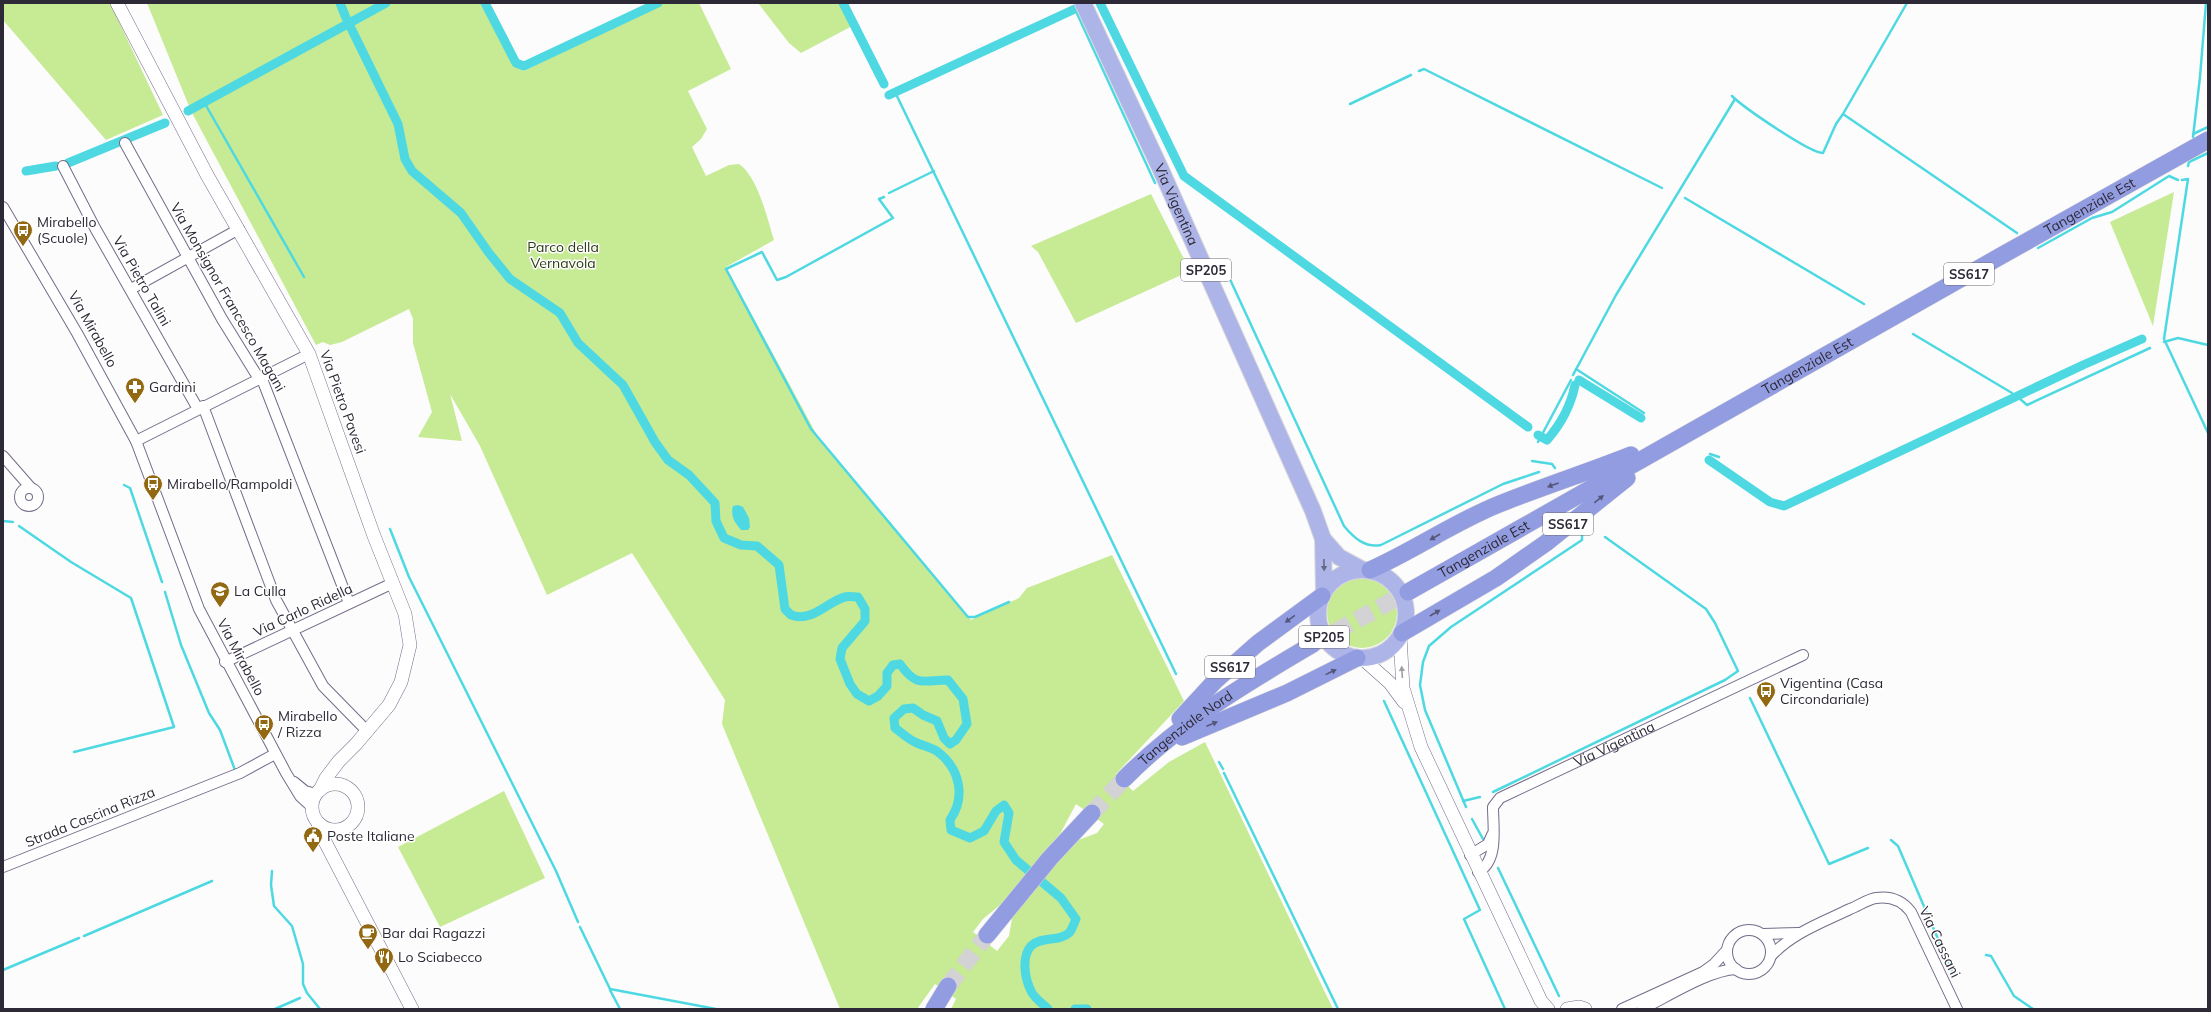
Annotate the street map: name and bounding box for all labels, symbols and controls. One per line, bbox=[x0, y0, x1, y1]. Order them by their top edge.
street label: Via Vigentina bbox=[1150, 161, 1202, 248]
street label: Tangenziale Est bbox=[2041, 174, 2138, 239]
street label: Via Monsignor Francesco Magani bbox=[166, 199, 290, 395]
place label: Mirabello (Scuole) bbox=[37, 213, 96, 247]
bus stop icon: Mirabello (Scuole) bbox=[12, 219, 34, 247]
street label: Via Pietro Talini bbox=[109, 233, 175, 329]
park label: Parco della Vernavola bbox=[527, 238, 599, 272]
road number: SP205 bbox=[1181, 259, 1231, 281]
road number: SS617 bbox=[1944, 263, 1994, 285]
street label: Via Mirabello bbox=[65, 288, 121, 370]
street label: Tangenziale Est bbox=[1759, 333, 1856, 399]
street label: Via Pietro Pavesi bbox=[316, 348, 370, 456]
pharmacy icon: Gardini bbox=[124, 376, 146, 404]
place label: Gardini bbox=[149, 378, 196, 396]
bus stop icon: Mirabello/Rampoldi bbox=[142, 473, 164, 501]
place label: Mirabello/Rampoldi bbox=[167, 475, 292, 493]
one-way arrow bbox=[1547, 482, 1559, 488]
one-way arrow bbox=[1594, 495, 1605, 504]
road number: SS617 bbox=[1543, 513, 1593, 535]
street label: Tangenziale Est bbox=[1435, 516, 1533, 582]
one-way arrow bbox=[1429, 533, 1440, 540]
one-way arrow bbox=[1321, 559, 1327, 572]
street label: Via Carlo Ridella bbox=[251, 579, 355, 641]
school or university icon: La Culla bbox=[209, 580, 231, 608]
place label: La Culla bbox=[234, 582, 286, 600]
one-way arrow bbox=[1429, 609, 1441, 616]
street label: Via Mirabello bbox=[213, 615, 269, 699]
one-way arrow bbox=[1285, 615, 1295, 623]
road number: SP205 bbox=[1299, 626, 1349, 648]
road number: SS617 bbox=[1205, 656, 1255, 678]
one-way arrow bbox=[1398, 666, 1405, 678]
one-way arrow bbox=[1325, 668, 1336, 675]
place label: Vigentina (Casa Circondariale) bbox=[1780, 674, 1883, 708]
bus stop icon: Vigentina (Casa Circondariale) bbox=[1755, 680, 1777, 708]
street label: Tangenziale Nord bbox=[1134, 686, 1236, 770]
place label: Mirabello / Rizza bbox=[277, 707, 337, 741]
bus stop icon: Mirabello / Rizza bbox=[253, 713, 275, 741]
street label: Via Vigentina bbox=[1571, 717, 1658, 771]
one-way arrow bbox=[1206, 720, 1218, 726]
street label: Strada Cascina Rizza bbox=[22, 783, 158, 851]
public building icon: Poste Italiane bbox=[302, 825, 324, 853]
place label: Poste Italiane bbox=[327, 827, 415, 845]
street label: Via Cassani bbox=[1915, 904, 1965, 980]
cafe icon: Bar dai Ragazzi bbox=[357, 922, 379, 950]
place label: Bar dai Ragazzi bbox=[382, 924, 485, 942]
restaurant icon: Lo Sciabecco bbox=[373, 946, 395, 974]
place label: Lo Sciabecco bbox=[398, 948, 482, 966]

